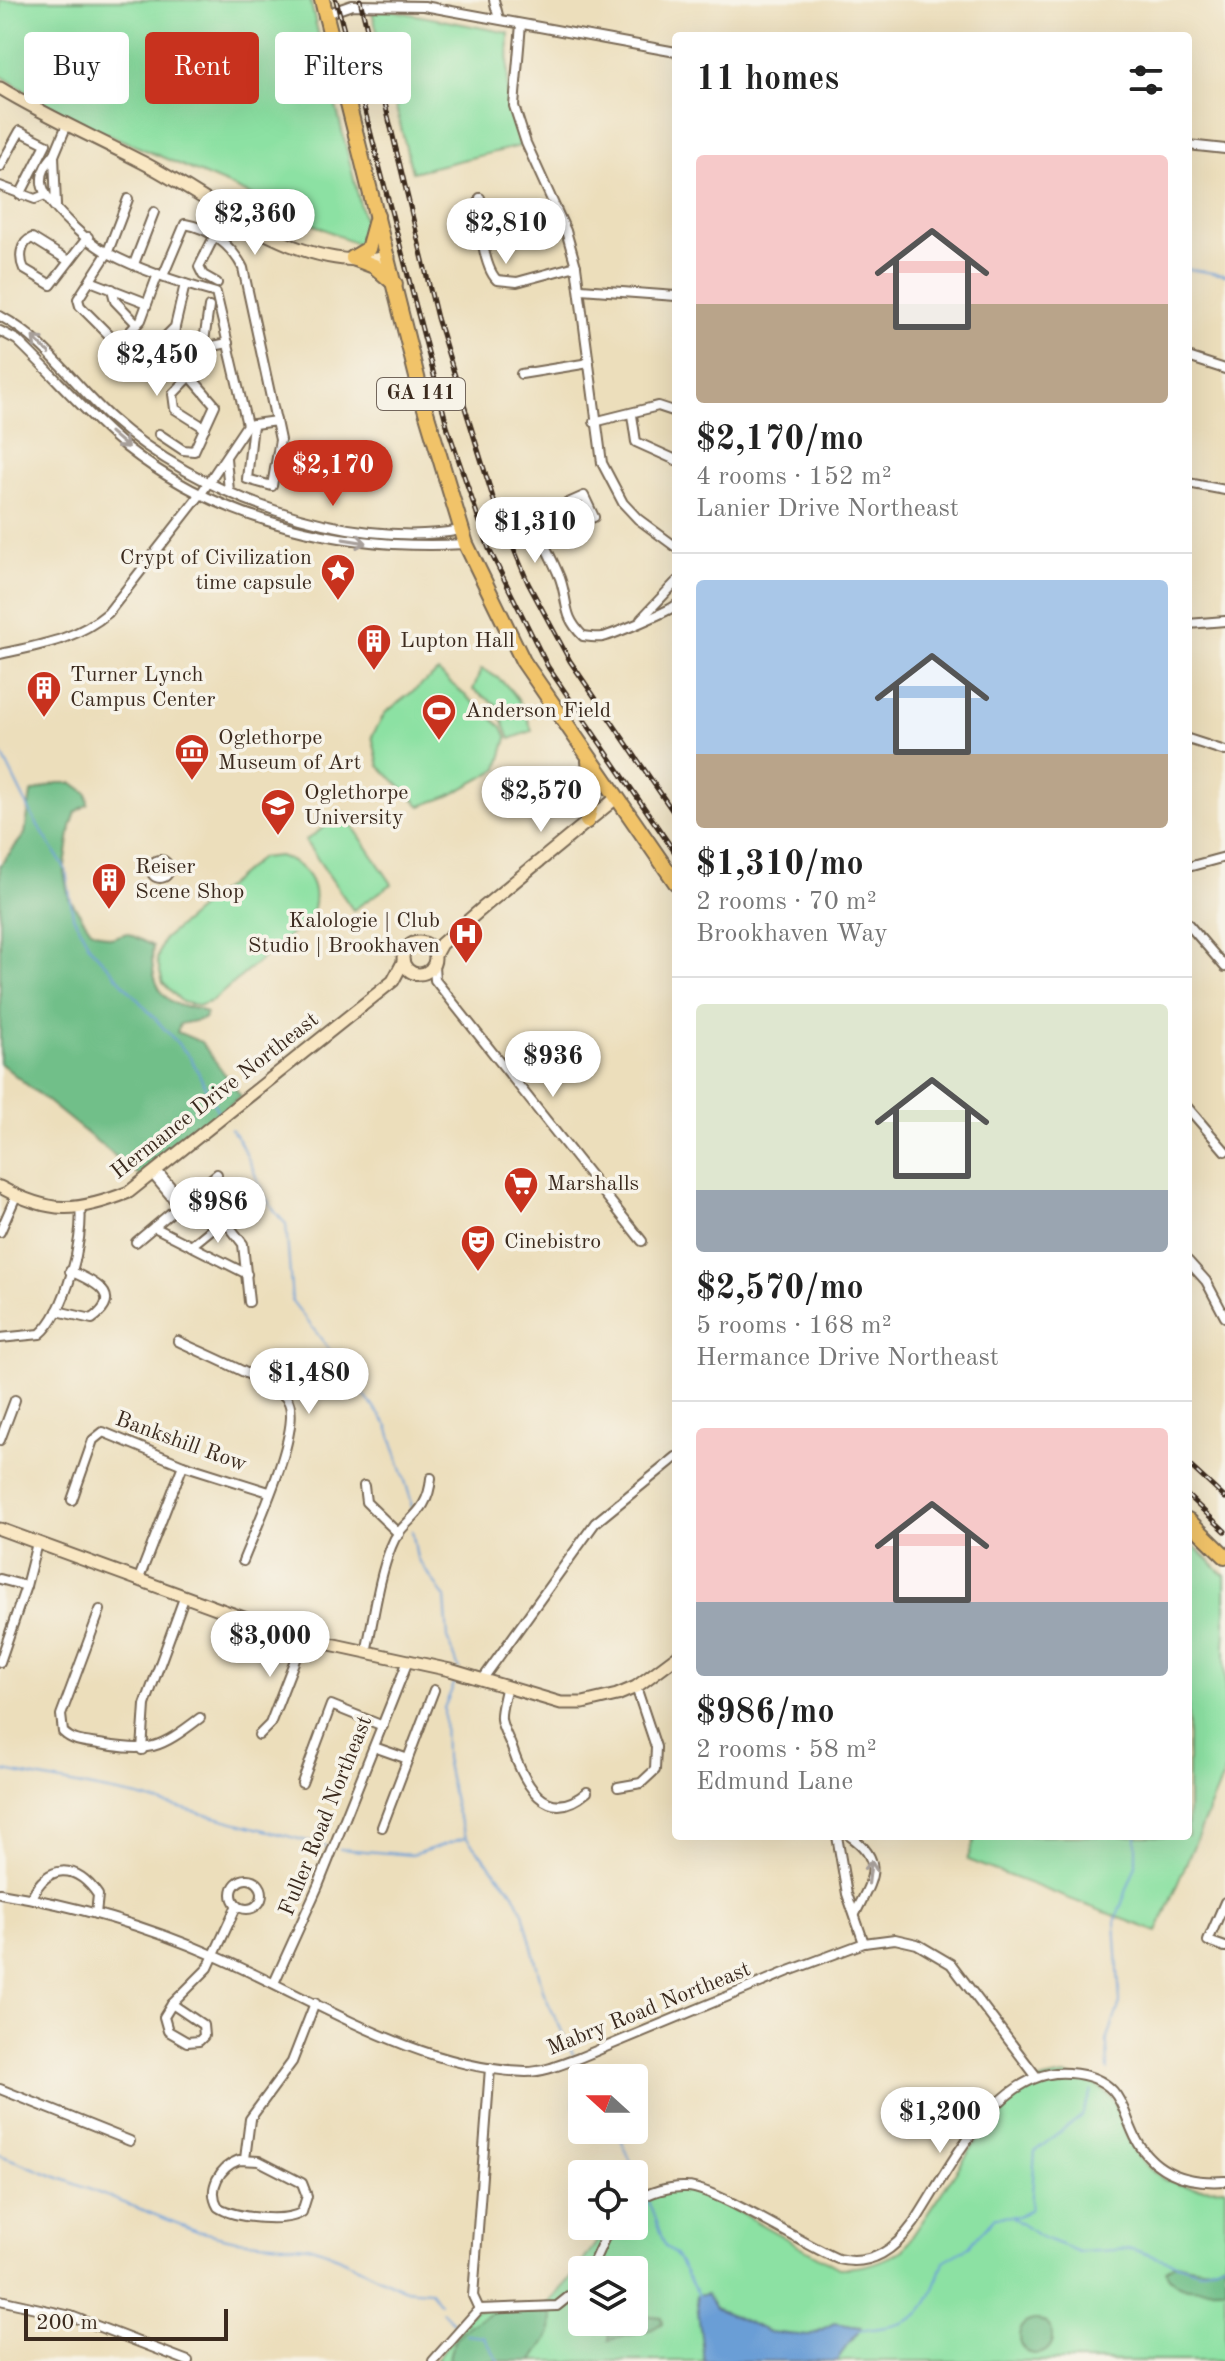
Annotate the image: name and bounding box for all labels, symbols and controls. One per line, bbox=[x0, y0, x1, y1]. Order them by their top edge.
chip: Buy bbox=[24, 32, 129, 104]
chip: Rent bbox=[145, 32, 259, 104]
chip: Filters bbox=[275, 32, 411, 104]
icon: filters bbox=[1124, 58, 1168, 102]
text: 11 homes bbox=[696, 63, 839, 97]
pin: $2,360 bbox=[190, 189, 320, 257]
pin: $2,810 bbox=[441, 198, 571, 266]
text: $2,360 bbox=[214, 202, 296, 228]
icon: home bbox=[860, 207, 1004, 351]
text: $2,810 bbox=[465, 211, 547, 237]
pin: $2,450 bbox=[92, 330, 222, 398]
one-way arrow bbox=[32, 336, 51, 355]
text: $2,450 bbox=[116, 343, 198, 369]
road number: GA 141 bbox=[377, 378, 465, 410]
text: $2,170/mo bbox=[696, 423, 864, 457]
one-way arrow bbox=[108, 431, 128, 449]
pin: $2,170 bbox=[268, 440, 398, 508]
text: $2,170 bbox=[292, 453, 374, 479]
text: 4 rooms · 152 m² bbox=[696, 464, 892, 490]
text: Lanier Drive Northeast bbox=[696, 496, 959, 522]
pin: $1,310 bbox=[470, 497, 600, 565]
text: $1,310 bbox=[494, 510, 576, 536]
one-way arrow bbox=[341, 534, 367, 549]
place label: Crypt of Civilization time capsule bbox=[120, 547, 312, 594]
place icon: Crypt of Civilization time capsule bbox=[319, 552, 357, 602]
building icon: Lupton Hall bbox=[355, 622, 393, 672]
place label: Lupton Hall bbox=[400, 630, 515, 652]
icon: home bbox=[860, 632, 1004, 776]
place label: Turner Lynch Campus Center bbox=[70, 664, 216, 711]
building icon: Turner Lynch Campus Center bbox=[25, 669, 63, 719]
sports icon: Anderson Field bbox=[420, 692, 458, 742]
place label: Anderson Field bbox=[465, 700, 611, 722]
place label: Oglethorpe Museum of Art bbox=[218, 727, 361, 774]
museum icon: Oglethorpe Museum of Art bbox=[173, 732, 211, 782]
pin: $2,570 bbox=[476, 766, 606, 834]
text: $2,570 bbox=[500, 779, 582, 805]
place label: Oglethorpe University bbox=[304, 782, 408, 829]
school or university icon: Oglethorpe University bbox=[259, 787, 297, 837]
text: $1,310/mo bbox=[696, 848, 864, 882]
place label: Reiser Scene Shop bbox=[135, 856, 244, 903]
building icon: Reiser Scene Shop bbox=[90, 861, 128, 911]
text: 2 rooms · 70 m² bbox=[696, 889, 877, 915]
place label: Kalologie | Club Studio | Brookhaven bbox=[248, 910, 440, 957]
hospital icon: Kalologie | Club Studio | Brookhaven bbox=[447, 915, 485, 965]
text: Brookhaven Way bbox=[696, 921, 888, 947]
street label: Hermance Drive Northeast bbox=[107, 1008, 323, 1184]
pin: $936 bbox=[506, 1031, 600, 1099]
text: $936 bbox=[523, 1044, 583, 1070]
icon: home bbox=[860, 1056, 1004, 1200]
supermarket icon: Marshalls bbox=[502, 1165, 540, 1215]
place label: Marshalls bbox=[547, 1173, 639, 1195]
pin: $986 bbox=[171, 1177, 265, 1245]
text: $986 bbox=[188, 1190, 248, 1216]
theatre icon: Cinebistro bbox=[459, 1223, 497, 1273]
place label: Cinebistro bbox=[504, 1231, 601, 1253]
text: $2,570/mo bbox=[696, 1272, 864, 1306]
text: 5 rooms · 168 m² bbox=[696, 1313, 892, 1339]
text: Hermance Drive Northeast bbox=[696, 1345, 999, 1371]
pin: $1,480 bbox=[244, 1348, 374, 1416]
text: $1,480 bbox=[268, 1361, 350, 1387]
street label: Bankshill Row bbox=[112, 1408, 250, 1476]
icon: home bbox=[860, 1480, 1004, 1624]
pin: $3,000 bbox=[205, 1611, 335, 1679]
text: $3,000 bbox=[229, 1624, 311, 1650]
text: $986/mo bbox=[696, 1696, 835, 1730]
street label: Fuller Road Northeast bbox=[276, 1713, 376, 1919]
text: 2 rooms · 58 m² bbox=[696, 1737, 877, 1763]
text: Edmund Lane bbox=[696, 1769, 853, 1795]
one-way arrow bbox=[863, 1859, 878, 1885]
street label: Mabry Road Northeast bbox=[544, 1958, 754, 2060]
north arrow bbox=[568, 2064, 648, 2144]
map controls bbox=[568, 2064, 648, 2336]
pin: $1,200 bbox=[875, 2087, 1005, 2155]
text: $1,200 bbox=[899, 2100, 981, 2126]
button: locate bbox=[568, 2160, 648, 2240]
button: layers bbox=[568, 2256, 648, 2336]
scale bar bbox=[24, 2305, 228, 2341]
text: 200 m bbox=[36, 2312, 98, 2334]

